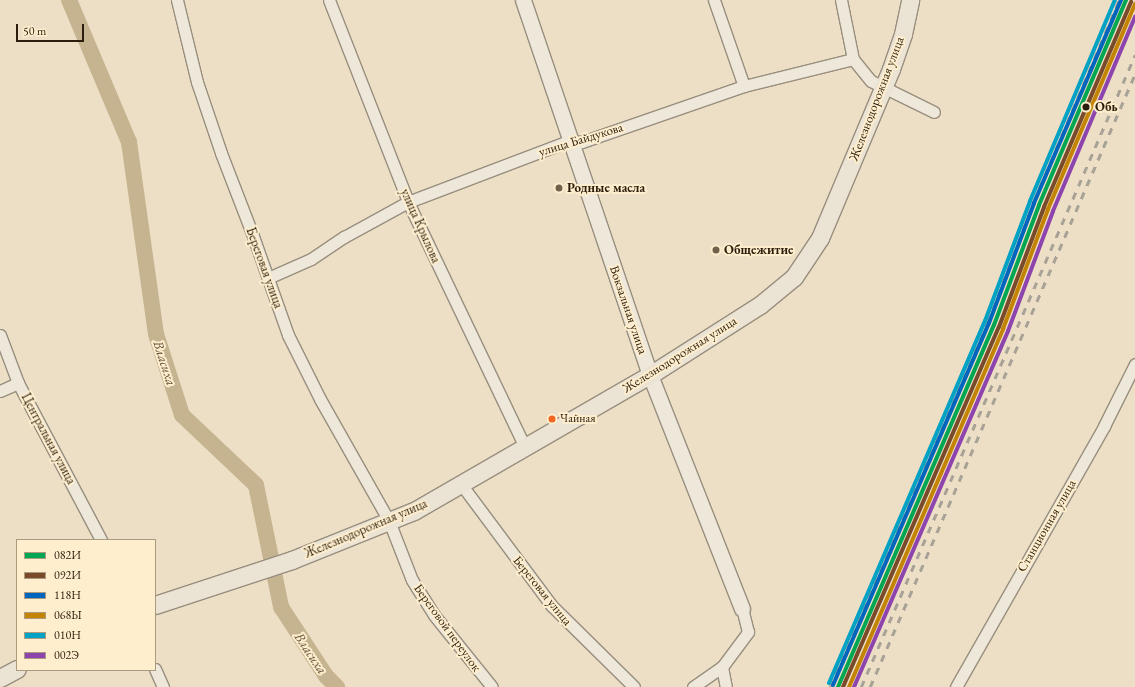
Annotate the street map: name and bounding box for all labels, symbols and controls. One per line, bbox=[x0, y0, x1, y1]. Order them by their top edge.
scale bar bbox=[18, 16, 86, 42]
text: 50 m bbox=[23, 23, 46, 39]
street label: Железнодорожная улица bbox=[846, 35, 908, 163]
place label: Обь bbox=[1095, 99, 1117, 115]
marker: Обь bbox=[1080, 101, 1092, 113]
street label: улица Байдукова bbox=[537, 120, 625, 160]
place label: Родные масла bbox=[567, 180, 645, 196]
marker: Родные масла bbox=[554, 183, 564, 193]
street label: улица Крылова bbox=[397, 186, 443, 266]
street label: Береговая улица bbox=[242, 225, 286, 311]
place label: Общежитие bbox=[724, 242, 793, 258]
marker: Общежитие bbox=[711, 245, 721, 255]
street label: Вокзальная улица bbox=[606, 264, 650, 356]
street label: Железнодорожная улица bbox=[620, 313, 740, 397]
water label: Власиха bbox=[150, 338, 180, 388]
street label: Центральная улица bbox=[17, 391, 79, 487]
place label: Чайная bbox=[560, 412, 596, 426]
marker: Чайная bbox=[547, 414, 557, 424]
street label: Станционная улица bbox=[1014, 477, 1080, 575]
street label: Железнодорожная улица bbox=[302, 496, 430, 562]
legend bbox=[16, 539, 156, 671]
text: 082И bbox=[54, 547, 81, 563]
street label: Береговая улица bbox=[509, 553, 575, 629]
text: 092И bbox=[54, 567, 81, 583]
street label: Береговой переулок bbox=[410, 581, 484, 675]
text: 118Н bbox=[54, 587, 81, 603]
text: 068Ы bbox=[54, 607, 82, 623]
text: 010Н bbox=[54, 627, 81, 643]
water label: Власиха bbox=[291, 629, 331, 677]
text: 002Э bbox=[54, 647, 79, 663]

